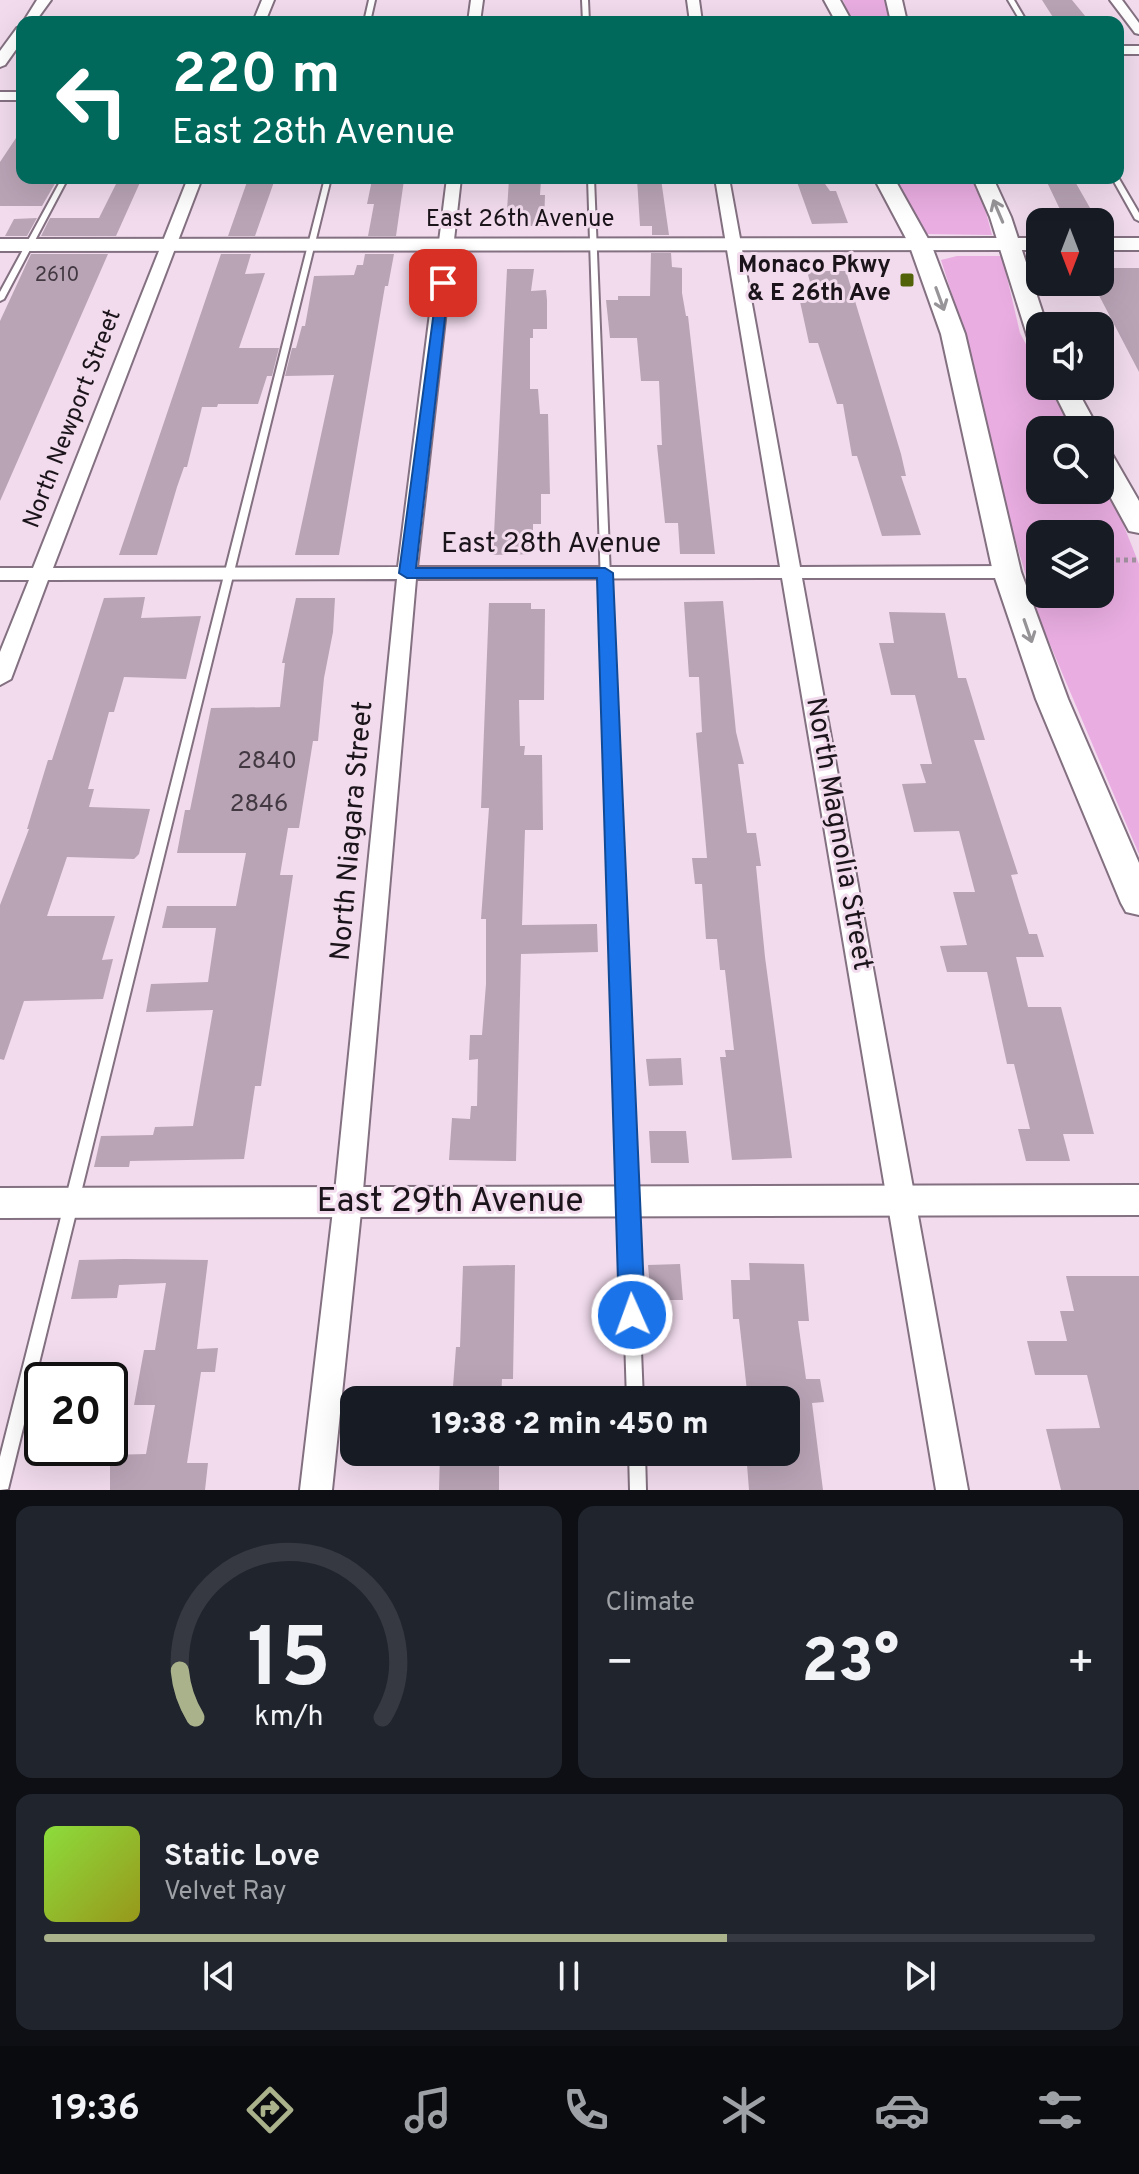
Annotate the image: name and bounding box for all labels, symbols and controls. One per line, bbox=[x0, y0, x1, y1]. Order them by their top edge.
text: 220 m bbox=[172, 42, 340, 112]
icon: left bbox=[40, 48, 144, 152]
text: East 28th Avenue bbox=[172, 111, 455, 157]
one-way arrow bbox=[989, 199, 1004, 224]
street label: East 26th Avenue bbox=[426, 205, 614, 235]
north arrow bbox=[1026, 208, 1114, 296]
map controls bbox=[1026, 208, 1114, 608]
pin bbox=[409, 249, 477, 317]
place label: Monaco Pkwy & E 26th Ave bbox=[738, 251, 891, 309]
icon: arrive bbox=[421, 261, 465, 305]
house number: 2610 bbox=[35, 263, 79, 289]
marker: Monaco Pkwy & E 26th Ave bbox=[898, 271, 916, 289]
one-way arrow bbox=[934, 286, 949, 311]
street label: North Newport Street bbox=[17, 305, 129, 533]
button: sound bbox=[1026, 312, 1114, 400]
button: search bbox=[1026, 416, 1114, 504]
button: layers bbox=[1026, 520, 1114, 608]
street label: East 28th Avenue bbox=[441, 527, 661, 563]
one-way arrow bbox=[1021, 618, 1036, 643]
street label: North Magnolia Street bbox=[796, 695, 880, 973]
street label: North Niagara Street bbox=[324, 699, 382, 963]
house number: 2840 bbox=[237, 747, 297, 777]
house number: 2846 bbox=[230, 790, 288, 820]
street label: East 29th Avenue bbox=[316, 1181, 584, 1224]
position arrow bbox=[590, 1273, 674, 1357]
speed limit sign: 20 bbox=[24, 1362, 128, 1466]
text: 19:38 · 2 min · 450 m bbox=[431, 1407, 709, 1444]
text: Climate bbox=[606, 1587, 695, 1620]
text: 15 bbox=[247, 1611, 331, 1716]
text: 23° bbox=[801, 1627, 899, 1703]
text: − bbox=[606, 1637, 634, 1693]
text: + bbox=[1067, 1637, 1095, 1693]
text: km/h bbox=[254, 1700, 323, 1736]
text: Static Love bbox=[164, 1839, 320, 1876]
text: Velvet Ray bbox=[164, 1876, 287, 1909]
icon: previous bbox=[197, 1954, 241, 1998]
icon: pause bbox=[547, 1954, 591, 1998]
icon: next bbox=[898, 1954, 942, 1998]
icon: directions bbox=[242, 2082, 298, 2138]
icon: music bbox=[400, 2082, 456, 2138]
icon: phone bbox=[558, 2082, 614, 2138]
icon: climate bbox=[716, 2082, 772, 2138]
icon: car bbox=[874, 2082, 930, 2138]
icon: filters bbox=[1032, 2082, 1088, 2138]
text: 19:36 bbox=[51, 2087, 140, 2133]

